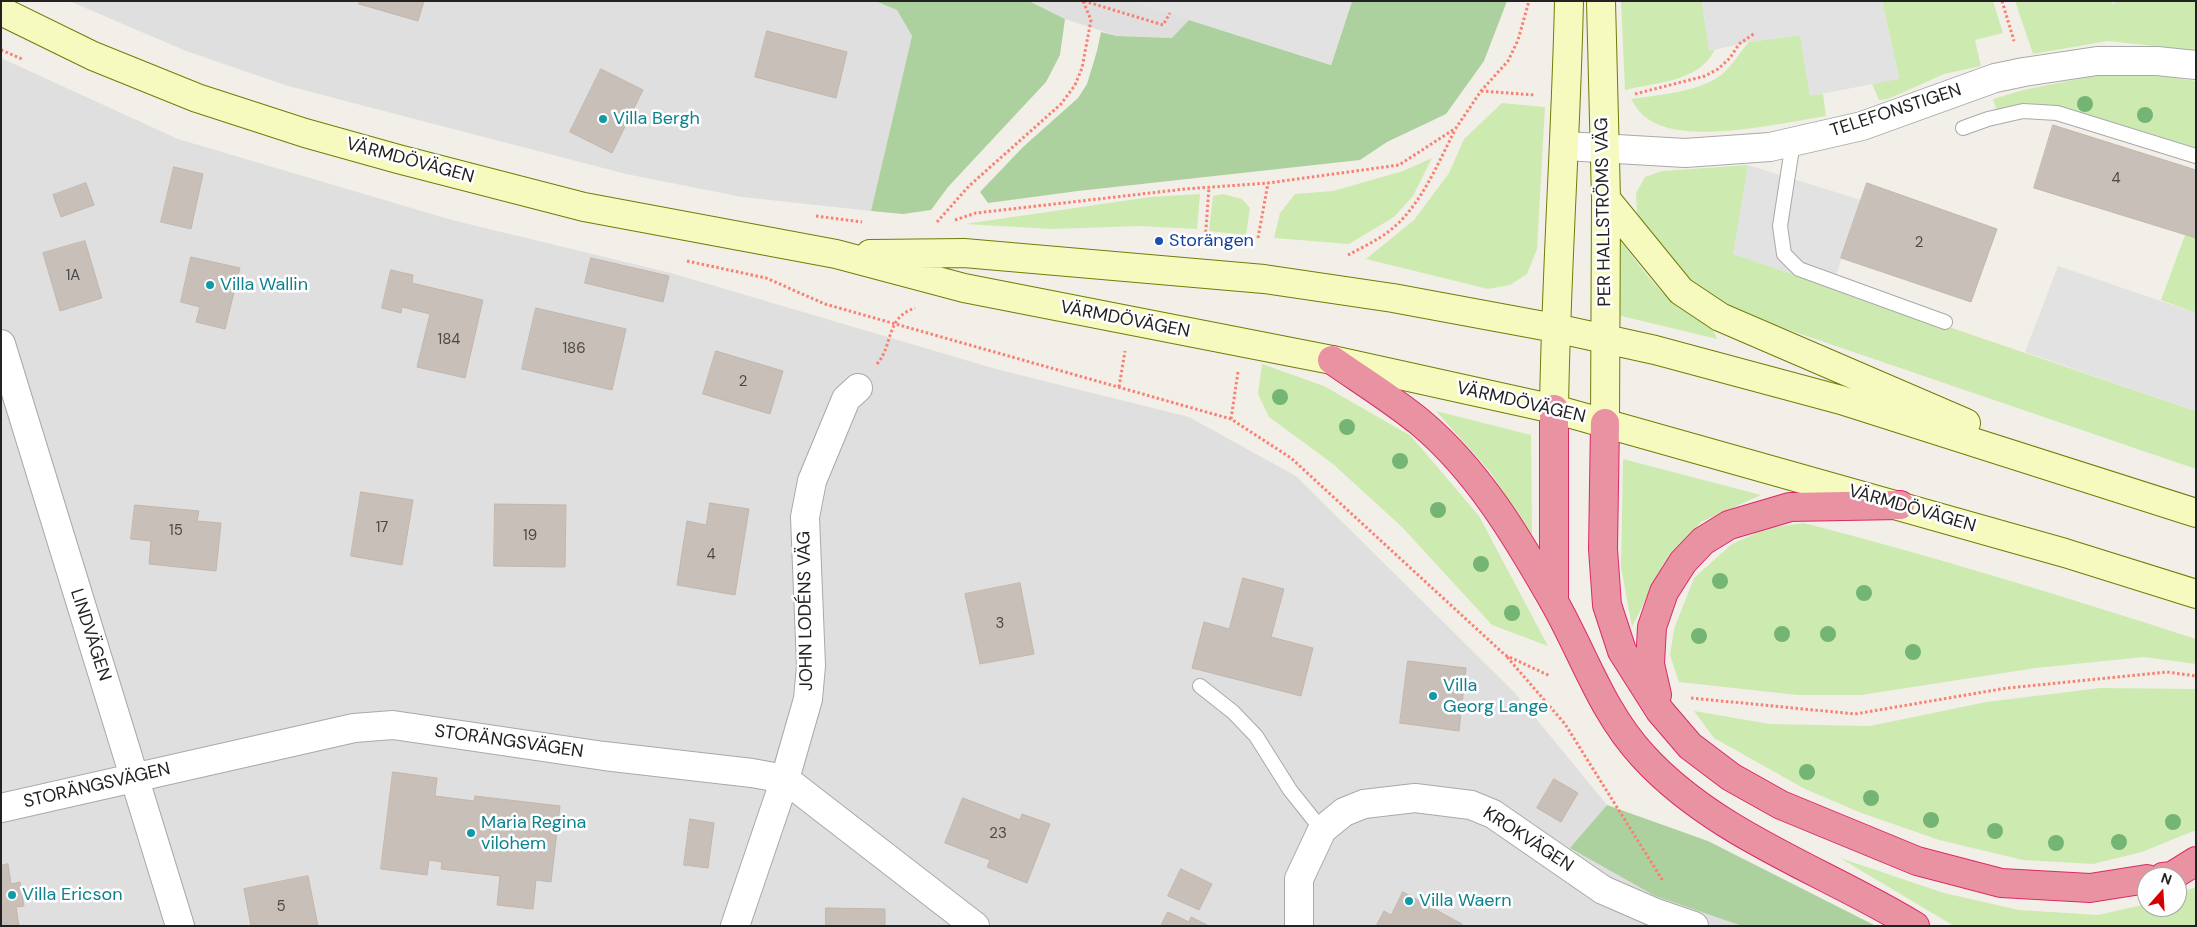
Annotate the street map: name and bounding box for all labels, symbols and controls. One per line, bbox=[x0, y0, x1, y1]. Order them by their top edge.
street label: TELEFONSTIGEN bbox=[1828, 80, 1964, 142]
place label: Villa Bergh bbox=[613, 108, 700, 130]
marker: Villa Bergh bbox=[597, 113, 609, 125]
street label: PER HALLSTRÖMS VÄG bbox=[1592, 117, 1616, 307]
street label: VÄRMDÖVÄGEN bbox=[344, 134, 476, 188]
house number: 4 bbox=[2111, 170, 2121, 188]
place label: Storängen bbox=[1169, 230, 1254, 252]
house number: 2 bbox=[1915, 234, 1923, 252]
marker: Storängen bbox=[1153, 235, 1165, 247]
house number: 1A bbox=[66, 267, 80, 285]
place label: Villa Wallin bbox=[220, 274, 308, 296]
marker: Villa Wallin bbox=[204, 279, 216, 291]
street label: VÄRMDÖVÄGEN bbox=[1058, 297, 1192, 343]
house number: 184 bbox=[438, 331, 460, 349]
house number: 186 bbox=[562, 340, 586, 358]
house number: 2 bbox=[739, 373, 747, 391]
street label: VÄRMDÖVÄGEN bbox=[1454, 378, 1588, 428]
street label: VÄRMDÖVÄGEN bbox=[1846, 480, 1978, 538]
house number: 17 bbox=[376, 519, 388, 537]
house number: 15 bbox=[169, 522, 183, 540]
house number: 19 bbox=[523, 527, 537, 545]
street label: JOHN LODÉNS VÄG bbox=[794, 531, 818, 691]
house number: 4 bbox=[706, 546, 716, 564]
street label: LINDVÄGEN bbox=[65, 586, 115, 684]
house number: 3 bbox=[996, 615, 1004, 633]
place label: Villa Georg Lange bbox=[1443, 675, 1548, 718]
marker: Villa Georg Lange bbox=[1427, 690, 1439, 702]
street label: STORÄNGSVÄGEN bbox=[433, 721, 585, 763]
street label: STORÄNGSVÄGEN bbox=[21, 759, 173, 813]
street label: KROKVÄGEN bbox=[1479, 803, 1577, 877]
place label: Maria Regina vilohem bbox=[481, 812, 586, 854]
house number: 23 bbox=[989, 825, 1007, 843]
marker: Maria Regina vilohem bbox=[465, 827, 477, 839]
north arrow bbox=[2137, 867, 2187, 917]
text: N bbox=[2159, 869, 2174, 889]
place label: Villa Ericson bbox=[22, 884, 122, 906]
marker: Villa Ericson bbox=[6, 889, 18, 901]
place label: Villa Waern bbox=[1419, 890, 1512, 912]
marker: Villa Waern bbox=[1403, 895, 1415, 907]
house number: 5 bbox=[276, 898, 286, 916]

